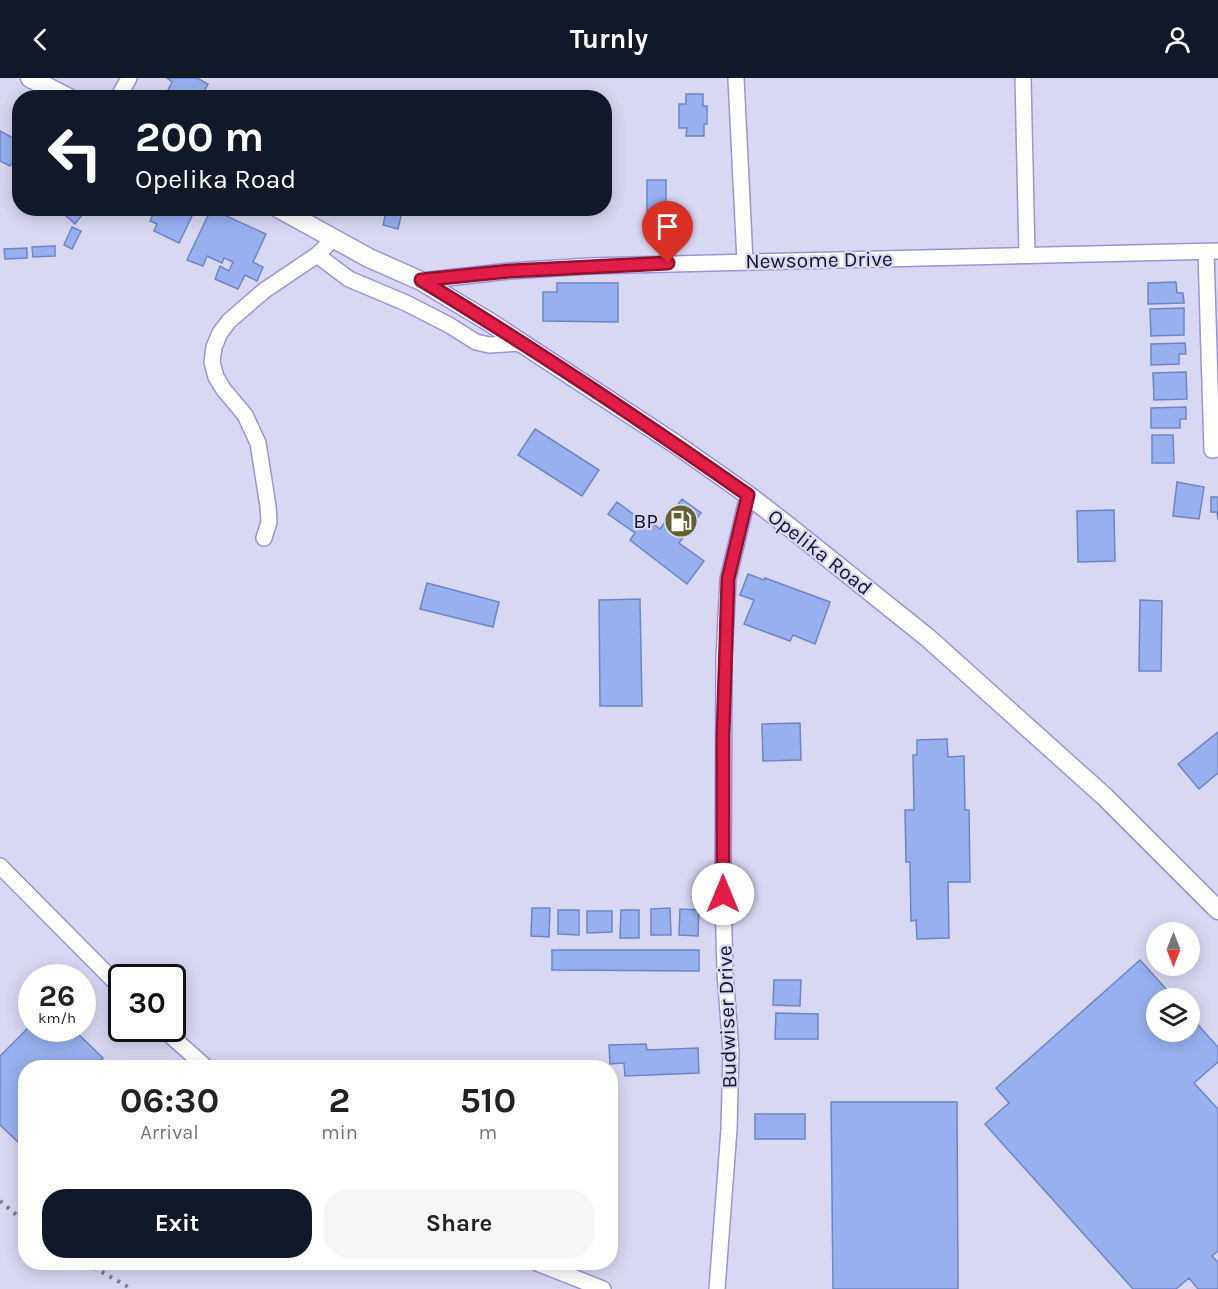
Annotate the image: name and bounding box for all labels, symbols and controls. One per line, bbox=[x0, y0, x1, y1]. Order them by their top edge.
icon: back bbox=[24, 23, 57, 56]
text: Turnly bbox=[570, 23, 648, 55]
icon: person bbox=[1161, 23, 1194, 56]
text: 200 m bbox=[135, 112, 264, 162]
icon: left bbox=[36, 114, 114, 192]
text: Opelika Road bbox=[135, 163, 296, 195]
pin bbox=[642, 201, 693, 263]
icon: arrive bbox=[651, 210, 684, 243]
street label: Newsome Drive bbox=[745, 247, 893, 273]
fuel station icon: BP bbox=[663, 503, 699, 539]
street label: Opelika Road bbox=[763, 504, 877, 600]
place label: BP bbox=[633, 509, 658, 533]
position arrow bbox=[691, 862, 755, 926]
north arrow bbox=[1146, 922, 1200, 976]
map controls bbox=[1146, 922, 1200, 1042]
street label: Budwiser Drive bbox=[713, 945, 741, 1089]
speed limit sign: 30 bbox=[108, 964, 186, 1042]
text: 26 bbox=[39, 978, 75, 1014]
button: layers bbox=[1146, 988, 1200, 1042]
text: km/h bbox=[38, 1009, 76, 1027]
text: 06:30 bbox=[120, 1079, 219, 1121]
text: 2 bbox=[329, 1079, 350, 1121]
text: 510 bbox=[460, 1079, 516, 1121]
text: Arrival bbox=[140, 1121, 199, 1144]
text: min bbox=[321, 1121, 358, 1144]
text: m bbox=[479, 1121, 497, 1144]
button: Exit bbox=[42, 1189, 312, 1258]
button: Share bbox=[324, 1189, 594, 1258]

